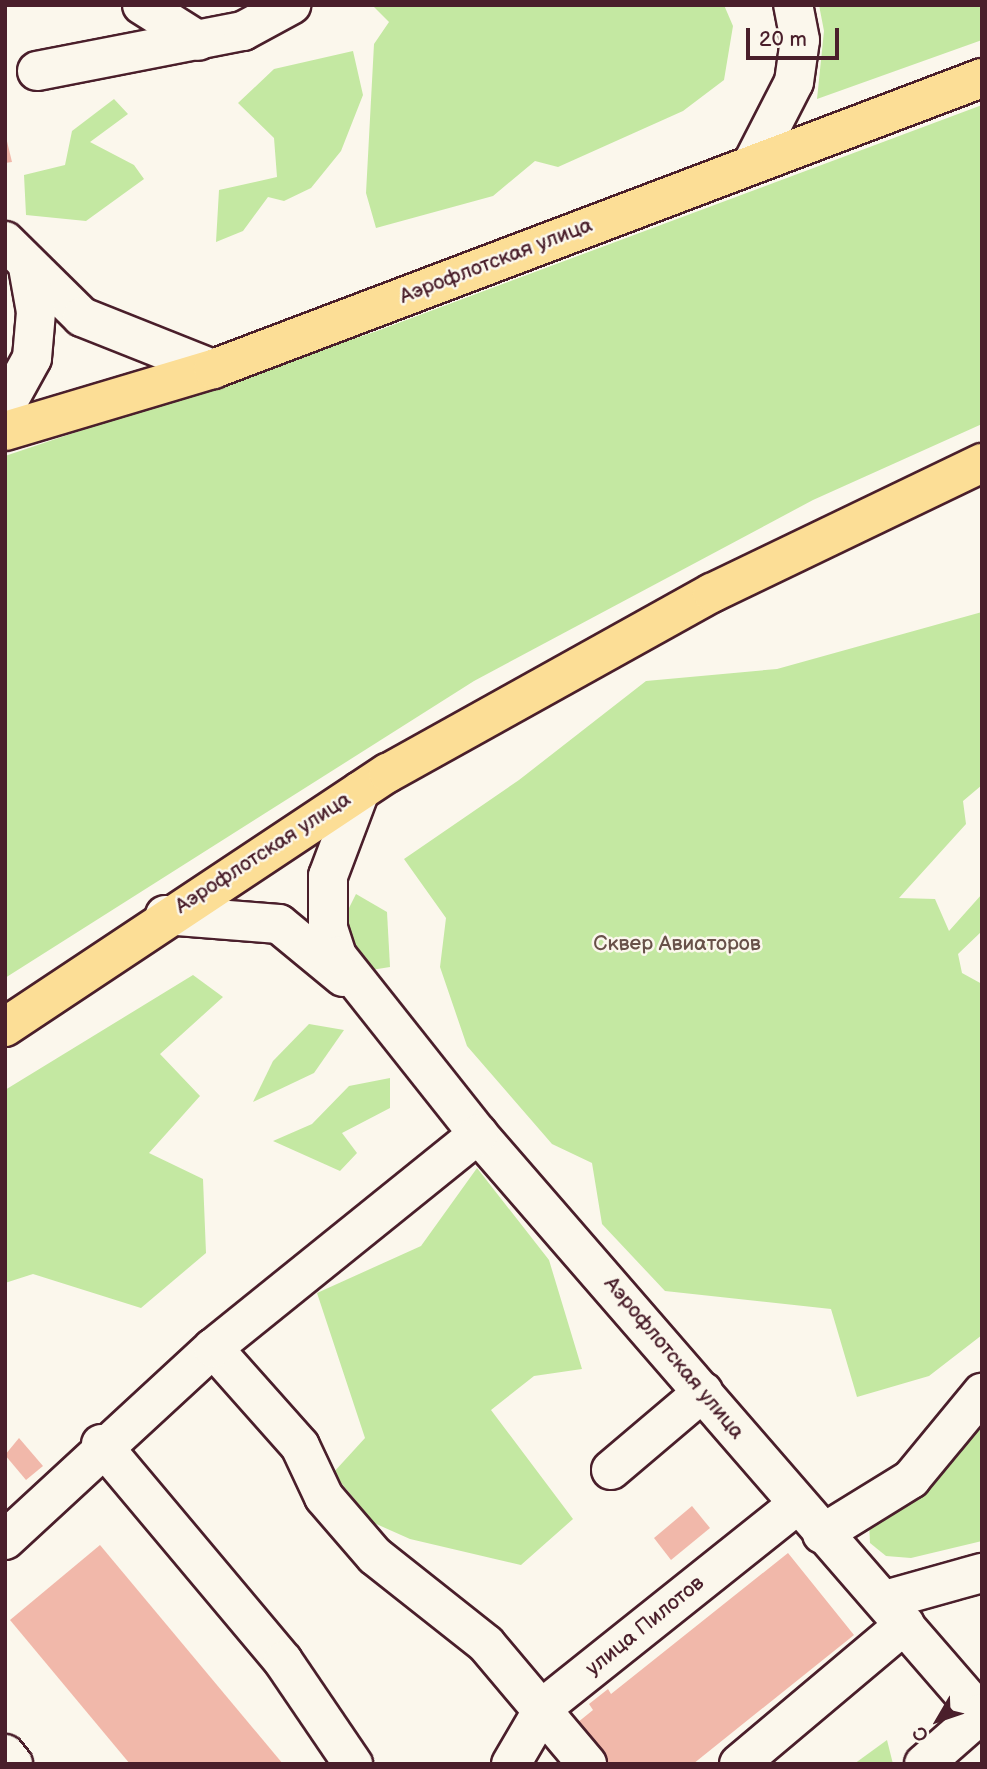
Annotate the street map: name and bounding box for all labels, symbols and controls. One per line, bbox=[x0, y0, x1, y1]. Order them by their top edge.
scale bar bbox=[749, 14, 842, 58]
text: 20 m bbox=[759, 27, 807, 52]
street label: Аэрофлотская улица bbox=[396, 213, 596, 309]
street label: Аэрофлотская улица bbox=[170, 787, 356, 919]
park label: Сквер Авиаторов bbox=[593, 931, 761, 957]
street label: Аэрофлотская улица bbox=[599, 1272, 749, 1444]
street label: улица Пилотов bbox=[581, 1571, 709, 1681]
north arrow bbox=[903, 1685, 973, 1755]
text: С bbox=[908, 1721, 934, 1746]

